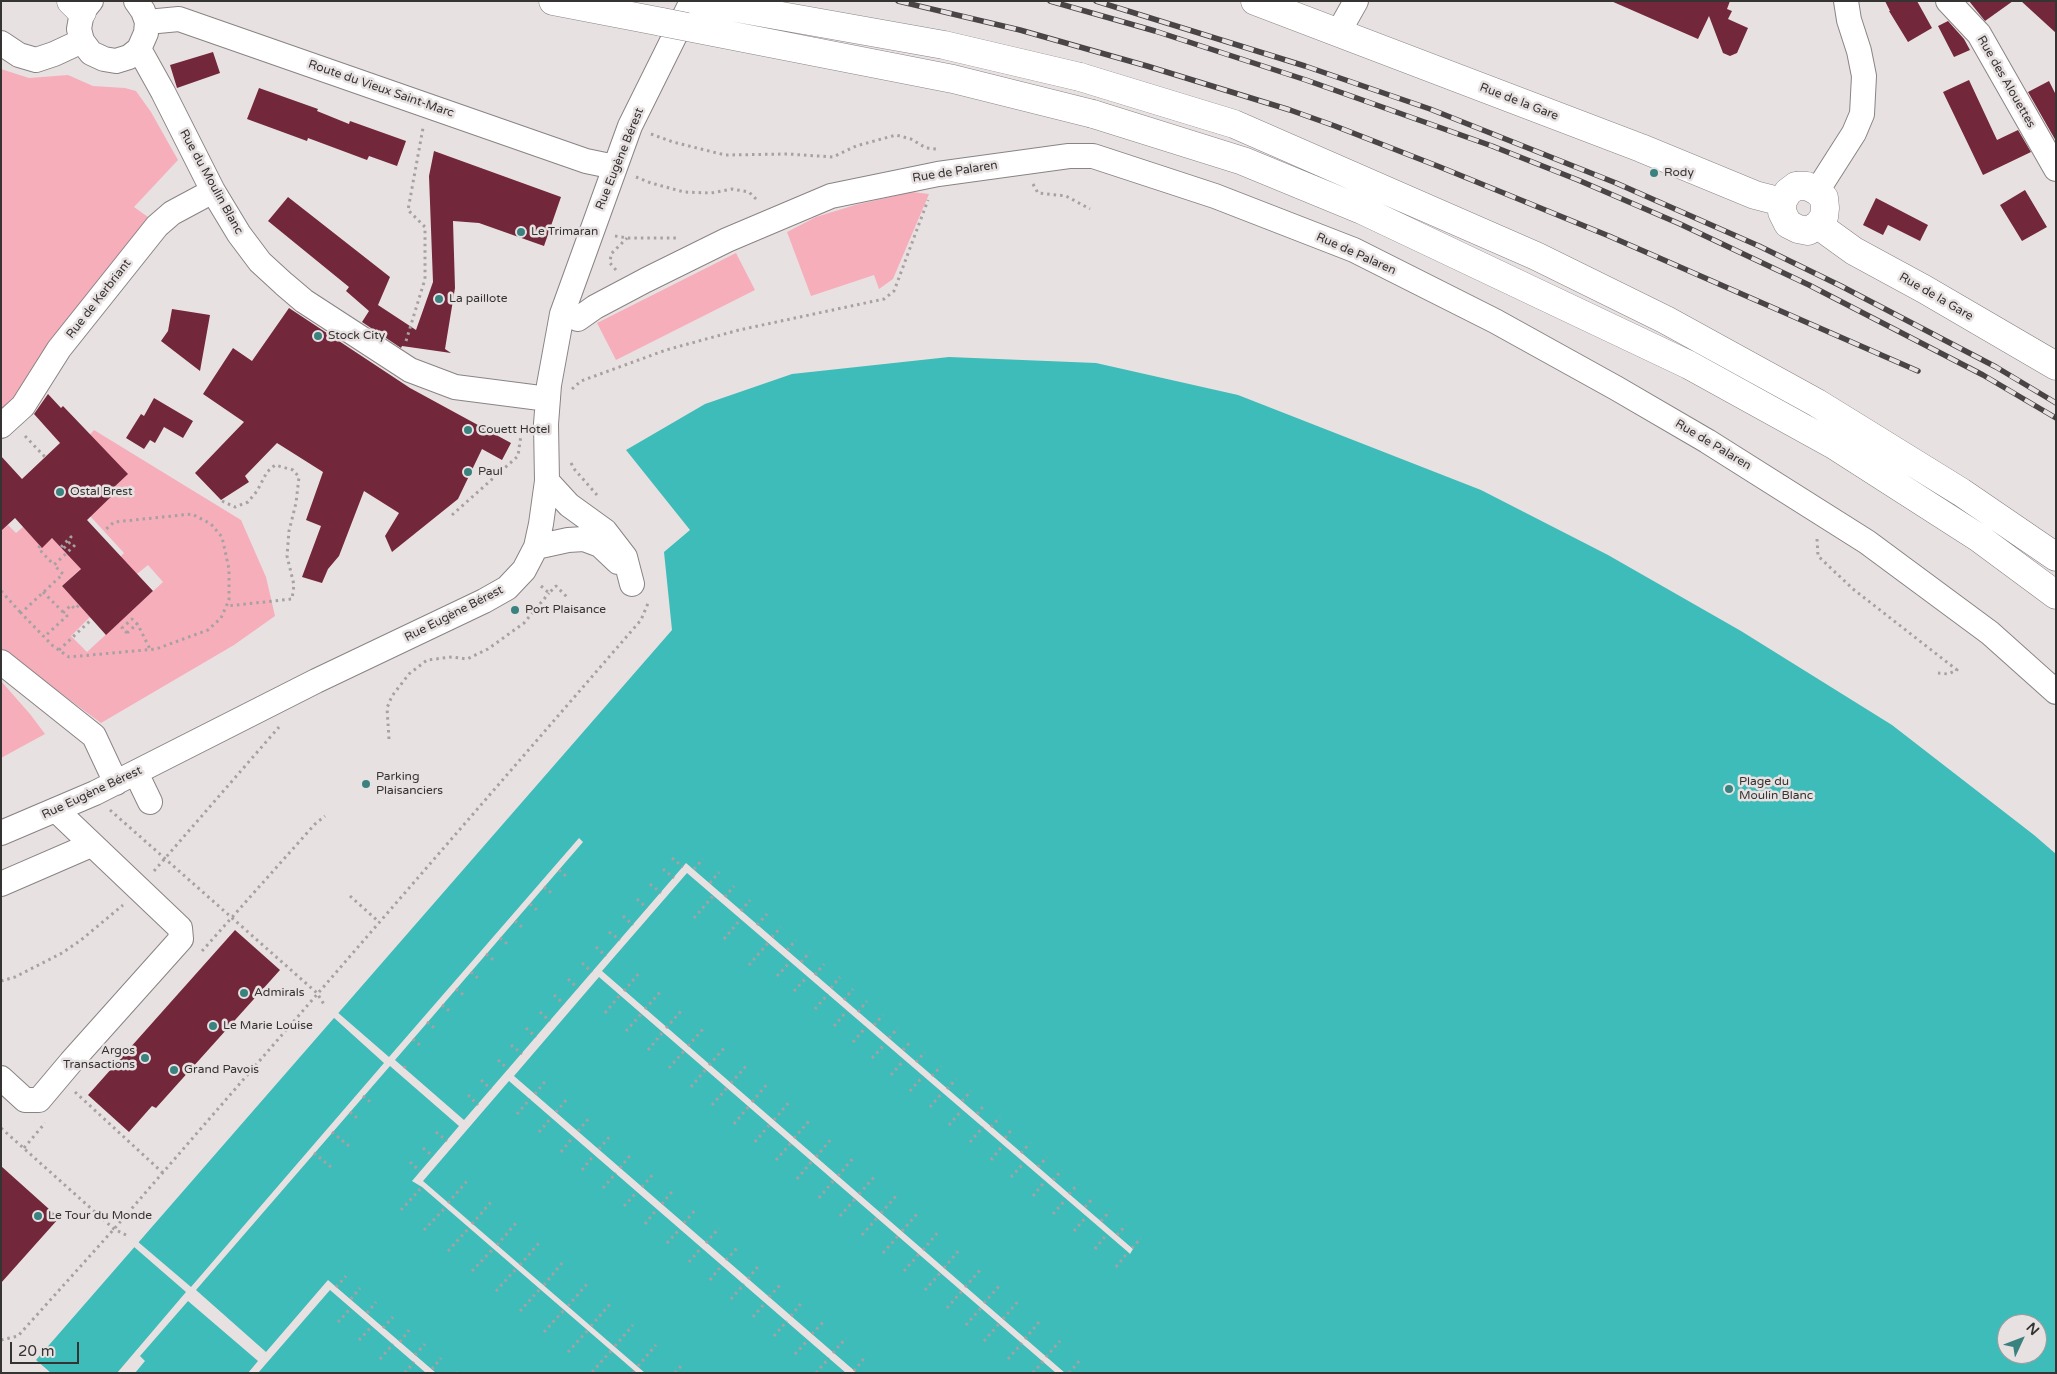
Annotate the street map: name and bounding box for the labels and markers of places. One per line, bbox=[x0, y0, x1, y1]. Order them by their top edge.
place label: Rody bbox=[1664, 166, 1694, 180]
marker: Rody bbox=[1648, 167, 1660, 179]
place label: Le Trimaran bbox=[531, 225, 598, 239]
marker: Le Trimaran bbox=[515, 226, 527, 238]
place label: La paillote bbox=[449, 292, 508, 306]
marker: La paillote bbox=[433, 293, 445, 305]
place label: Stock City bbox=[328, 329, 385, 343]
marker: Stock City bbox=[312, 330, 324, 342]
place label: Couett Hotel bbox=[478, 423, 550, 437]
marker: Couett Hotel bbox=[462, 424, 474, 436]
place label: Paul bbox=[478, 465, 503, 479]
marker: Paul bbox=[462, 466, 474, 478]
place label: Ostal Brest bbox=[70, 485, 133, 499]
marker: Ostal Brest bbox=[54, 486, 66, 498]
place label: Port Plaisance bbox=[525, 603, 606, 617]
marker: Port Plaisance bbox=[509, 604, 521, 616]
place label: Parking Plaisanciers bbox=[376, 770, 443, 798]
place label: Plage du Moulin Blanc bbox=[1739, 775, 1813, 803]
marker: Parking Plaisanciers bbox=[360, 778, 372, 790]
marker: Plage du Moulin Blanc bbox=[1723, 783, 1735, 795]
place label: Admirals bbox=[254, 986, 304, 1000]
marker: Admirals bbox=[238, 987, 250, 999]
place label: Le Marie Louise bbox=[223, 1019, 313, 1033]
marker: Le Marie Louise bbox=[207, 1020, 219, 1032]
place label: Argos Transactions bbox=[63, 1044, 135, 1072]
marker: Argos Transactions bbox=[139, 1052, 151, 1064]
place label: Grand Pavois bbox=[184, 1063, 259, 1077]
marker: Grand Pavois bbox=[168, 1064, 180, 1076]
place label: Le Tour du Monde bbox=[48, 1209, 152, 1223]
marker: Le Tour du Monde bbox=[32, 1210, 44, 1222]

